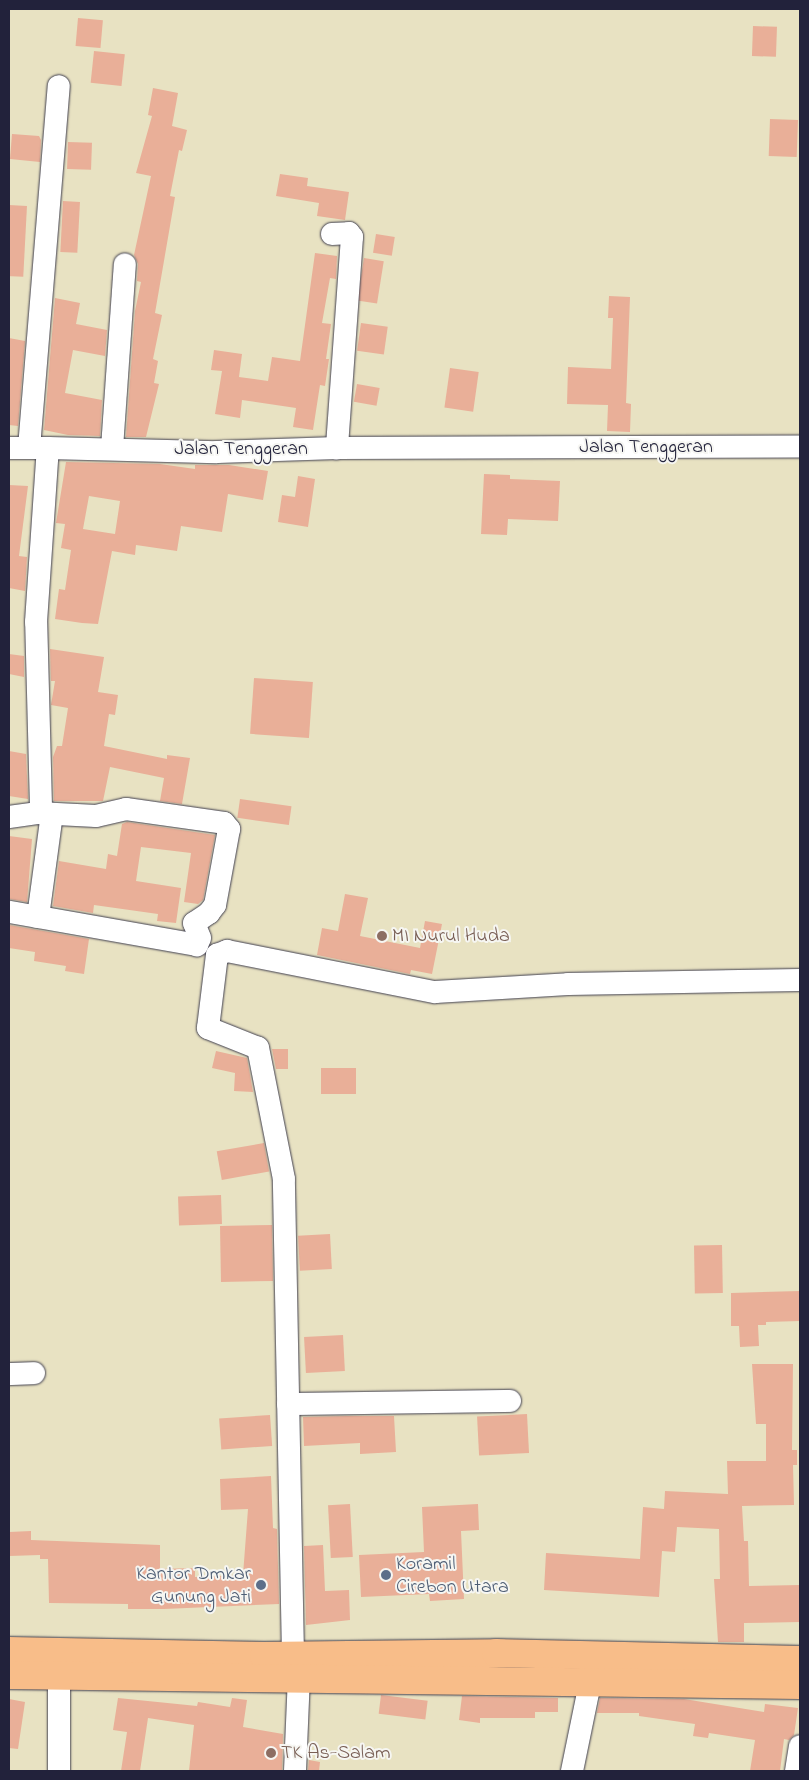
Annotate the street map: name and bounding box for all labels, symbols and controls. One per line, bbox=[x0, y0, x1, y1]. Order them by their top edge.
street label: Jalan Tenggeran bbox=[579, 435, 713, 459]
street label: Jalan Tenggeran bbox=[174, 437, 308, 461]
place label: MI Nurul Huda bbox=[392, 924, 510, 948]
marker: MI Nurul Huda bbox=[376, 930, 388, 942]
place label: Koramil Cirebon Utara bbox=[396, 1552, 509, 1599]
place label: Kantor Dmkar Gunung Jati bbox=[136, 1562, 251, 1609]
marker: Koramil Cirebon Utara bbox=[380, 1569, 392, 1581]
marker: Kantor Dmkar Gunung Jati bbox=[255, 1579, 267, 1591]
place label: TK As-Salam bbox=[281, 1741, 390, 1765]
marker: TK As-Salam bbox=[265, 1747, 277, 1759]

